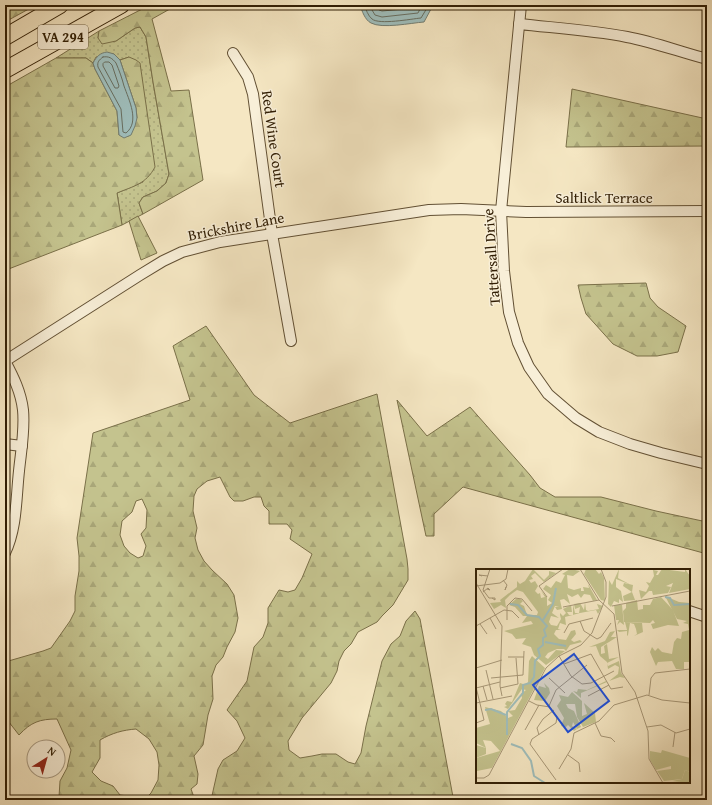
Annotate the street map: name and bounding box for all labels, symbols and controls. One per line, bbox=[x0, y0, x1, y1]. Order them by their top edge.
road number: VA 294 bbox=[38, 25, 88, 49]
street label: Red Wine Court bbox=[257, 89, 291, 190]
street label: Saltlick Terrace bbox=[555, 187, 653, 208]
street label: Brickshire Lane bbox=[186, 206, 286, 246]
street label: Tattersall Drive bbox=[477, 208, 505, 306]
inset map bbox=[476, 569, 690, 783]
north arrow bbox=[26, 739, 66, 779]
text: N bbox=[44, 742, 60, 760]

